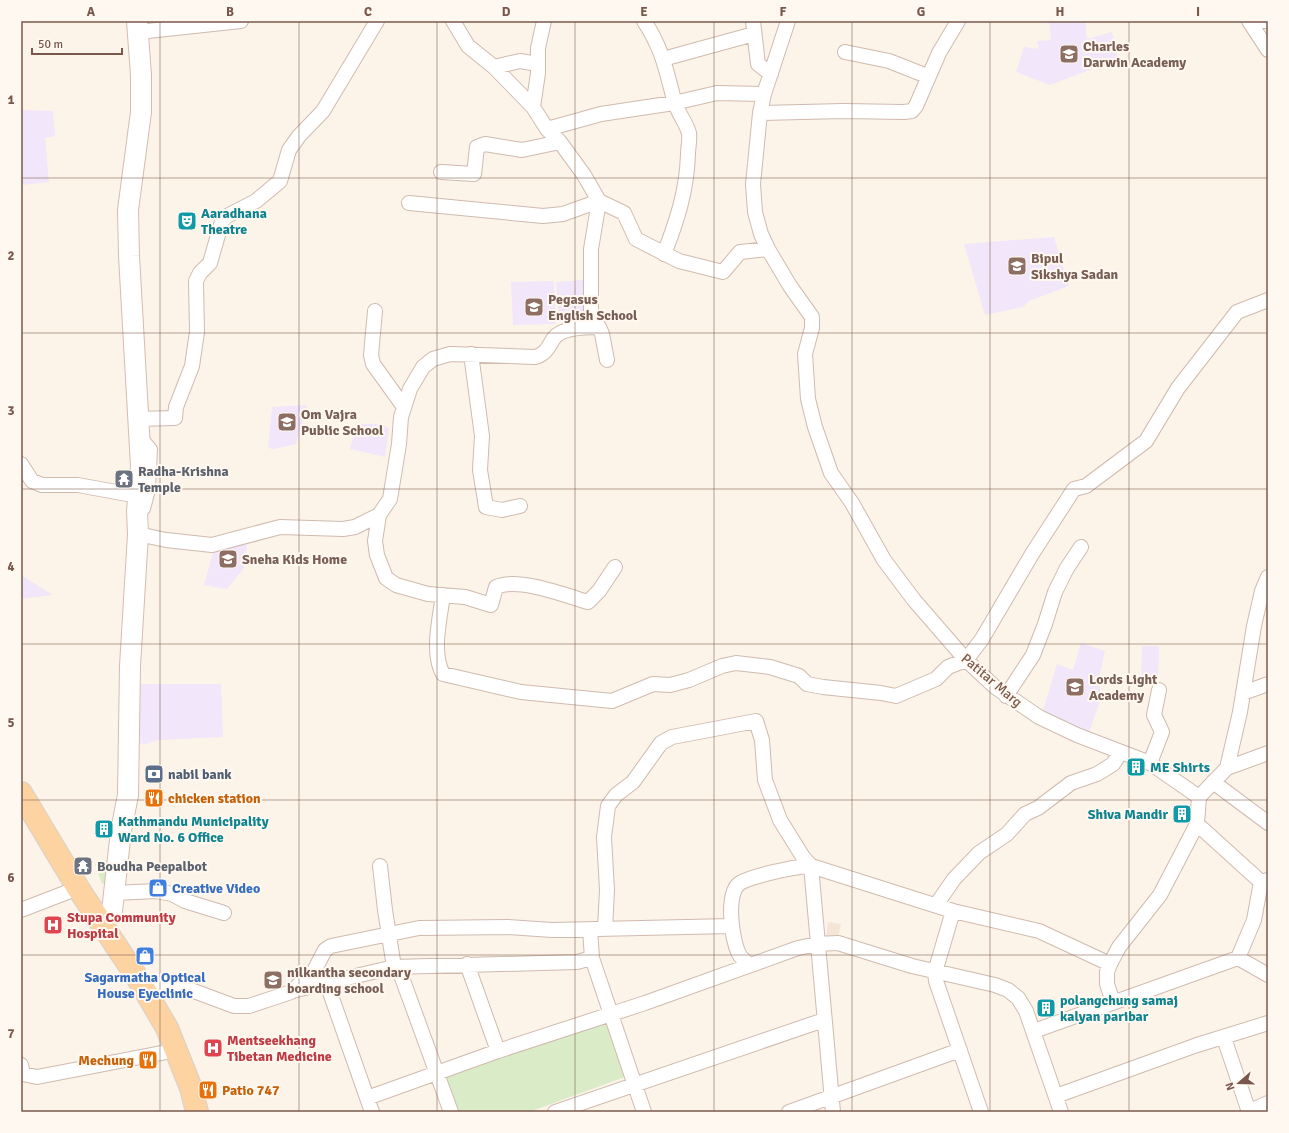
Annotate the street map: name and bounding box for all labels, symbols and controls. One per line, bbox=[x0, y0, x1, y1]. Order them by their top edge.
text: A bbox=[87, 4, 96, 20]
text: B bbox=[226, 4, 234, 20]
text: C bbox=[364, 4, 372, 20]
text: D bbox=[502, 4, 511, 20]
text: E bbox=[640, 4, 648, 20]
text: F bbox=[780, 4, 787, 20]
text: G bbox=[917, 4, 925, 20]
text: H bbox=[1056, 4, 1064, 20]
text: I bbox=[1196, 4, 1200, 20]
scale bar bbox=[32, 30, 122, 56]
text: 50 m bbox=[38, 37, 63, 52]
place label: Charles Darwin Academy bbox=[1083, 38, 1186, 71]
school or university icon: Charles Darwin Academy bbox=[1058, 43, 1080, 65]
text: 1 bbox=[7, 92, 15, 108]
place label: Aaradhana Theatre bbox=[201, 205, 267, 238]
theatre icon: Aaradhana Theatre bbox=[176, 210, 198, 232]
text: 2 bbox=[7, 248, 15, 264]
place label: Bipul Sikshya Sadan bbox=[1031, 250, 1119, 283]
school or university icon: Bipul Sikshya Sadan bbox=[1006, 255, 1028, 277]
place label: Pegasus English School bbox=[548, 291, 638, 324]
school or university icon: Pegasus English School bbox=[523, 296, 545, 318]
text: 3 bbox=[7, 403, 15, 419]
place label: Om Vajra Public School bbox=[301, 406, 384, 439]
school or university icon: Om Vajra Public School bbox=[276, 411, 298, 433]
place label: Radha-Krishna Temple bbox=[138, 463, 229, 496]
temple icon: Radha-Krishna Temple bbox=[113, 468, 135, 490]
school or university icon: Sneha Kids Home bbox=[217, 548, 239, 570]
place label: Sneha Kids Home bbox=[242, 551, 347, 568]
text: 4 bbox=[7, 559, 15, 575]
street label: Patitar Marg bbox=[958, 650, 1026, 711]
place label: Lords Light Academy bbox=[1089, 671, 1158, 704]
school or university icon: Lords Light Academy bbox=[1064, 676, 1086, 698]
text: 5 bbox=[7, 715, 15, 731]
building icon: ME Shirts bbox=[1125, 756, 1147, 778]
place label: ME Shirts bbox=[1150, 759, 1210, 776]
bank icon: nabil bank bbox=[143, 763, 165, 785]
place label: nabil bank bbox=[168, 766, 232, 783]
restaurant icon: chicken station bbox=[143, 787, 165, 809]
place label: chicken station bbox=[168, 790, 261, 807]
building icon: Shiva Mandir bbox=[1171, 803, 1193, 825]
place label: Shiva Mandir bbox=[1088, 806, 1168, 823]
place label: Kathmandu Municipality Ward No. 6 Office bbox=[118, 813, 269, 846]
building icon: Kathmandu Municipality Ward No. 6 Office bbox=[93, 818, 115, 840]
temple icon: Boudha Peepalbot bbox=[72, 855, 94, 877]
place label: Boudha Peepalbot bbox=[97, 858, 208, 875]
text: 6 bbox=[7, 870, 15, 886]
shop icon: Creative Video bbox=[147, 877, 169, 899]
place label: Creative Video bbox=[172, 880, 260, 897]
place label: Stupa Community Hospital bbox=[67, 909, 176, 942]
hospital icon: Stupa Community Hospital bbox=[42, 914, 64, 936]
shop icon: Sagarmatha Optical House Eyeclinic bbox=[134, 945, 156, 967]
place label: nilkantha secondary boarding school bbox=[287, 964, 411, 997]
place label: Sagarmatha Optical House Eyeclinic bbox=[84, 969, 206, 1002]
school or university icon: nilkantha secondary boarding school bbox=[262, 969, 284, 991]
place label: polangchung samaj kalyan paribar bbox=[1060, 992, 1178, 1025]
building icon: polangchung samaj kalyan paribar bbox=[1035, 997, 1057, 1019]
text: 7 bbox=[7, 1026, 15, 1042]
place label: Mentseekhang Tibetan Medicine bbox=[227, 1032, 332, 1065]
hospital icon: Mentseekhang Tibetan Medicine bbox=[202, 1037, 224, 1059]
restaurant icon: Mechung bbox=[137, 1049, 159, 1071]
place label: Mechung bbox=[78, 1052, 134, 1069]
north arrow bbox=[1219, 1063, 1259, 1103]
restaurant icon: Patio 747 bbox=[197, 1079, 219, 1101]
text: N bbox=[1223, 1080, 1237, 1092]
place label: Patio 747 bbox=[222, 1082, 280, 1099]

